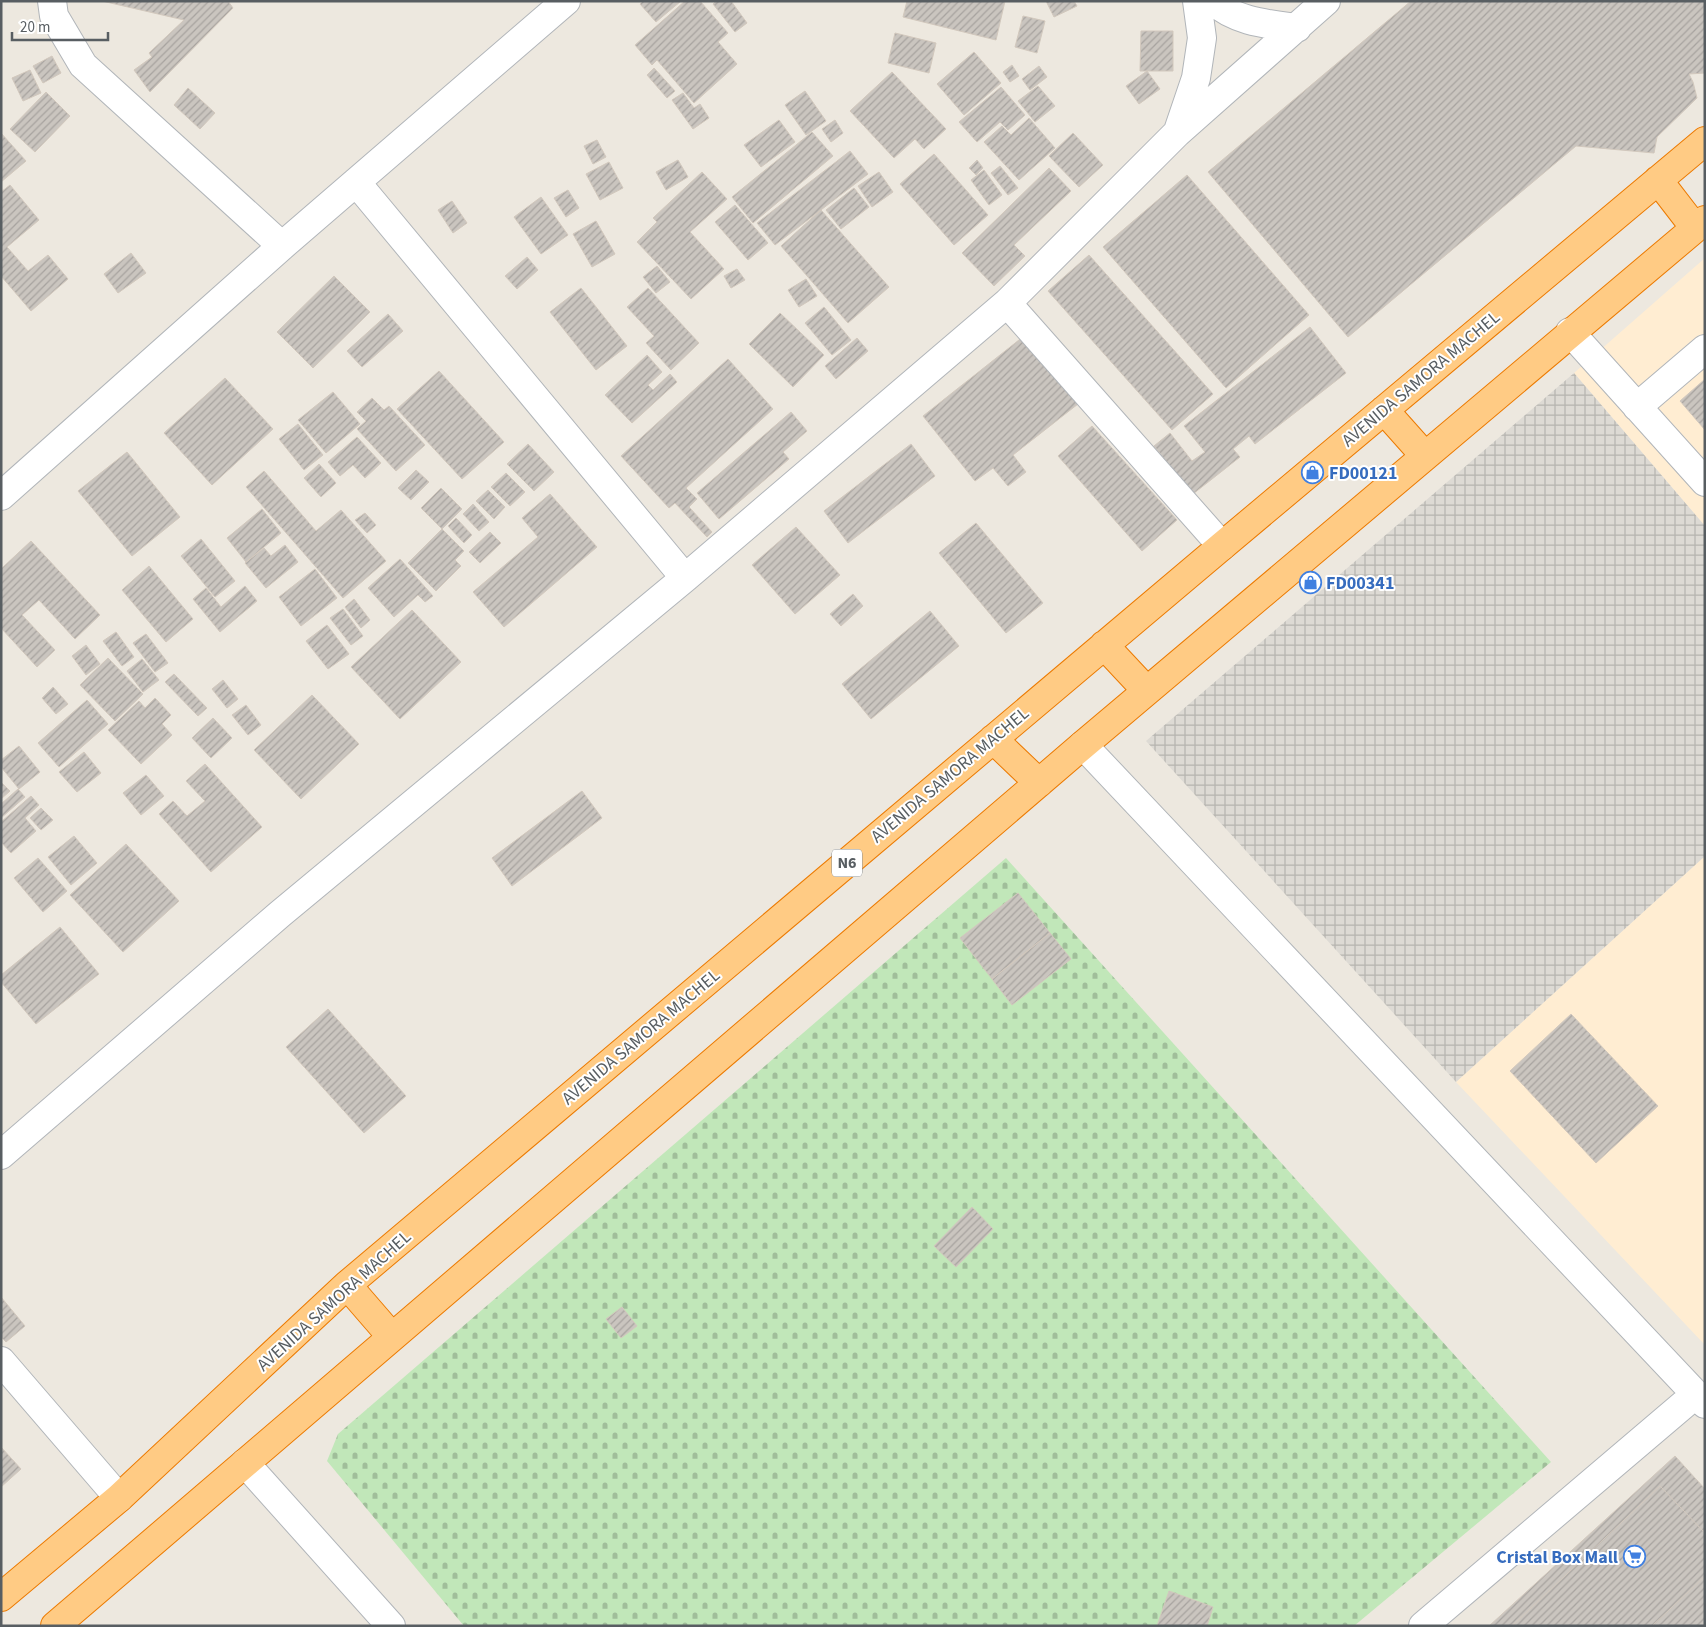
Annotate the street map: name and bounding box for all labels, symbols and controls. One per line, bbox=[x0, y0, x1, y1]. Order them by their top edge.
scale bar bbox=[12, 10, 109, 42]
text: 20 m bbox=[20, 17, 50, 38]
street label: AVENIDA SAMORA MACHEL bbox=[1336, 305, 1506, 453]
shop icon: FD00121 bbox=[1301, 461, 1325, 485]
place label: FD00121 bbox=[1329, 461, 1397, 486]
shop icon: FD00341 bbox=[1298, 571, 1322, 595]
place label: FD00341 bbox=[1326, 571, 1394, 596]
street label: AVENIDA SAMORA MACHEL bbox=[865, 701, 1035, 849]
road number: N6 bbox=[832, 850, 862, 876]
street label: AVENIDA SAMORA MACHEL bbox=[556, 963, 726, 1111]
street label: AVENIDA SAMORA MACHEL bbox=[251, 1225, 417, 1377]
place label: Cristal Box Mall bbox=[1496, 1545, 1618, 1570]
supermarket icon: Cristal Box Mall bbox=[1622, 1545, 1646, 1569]

